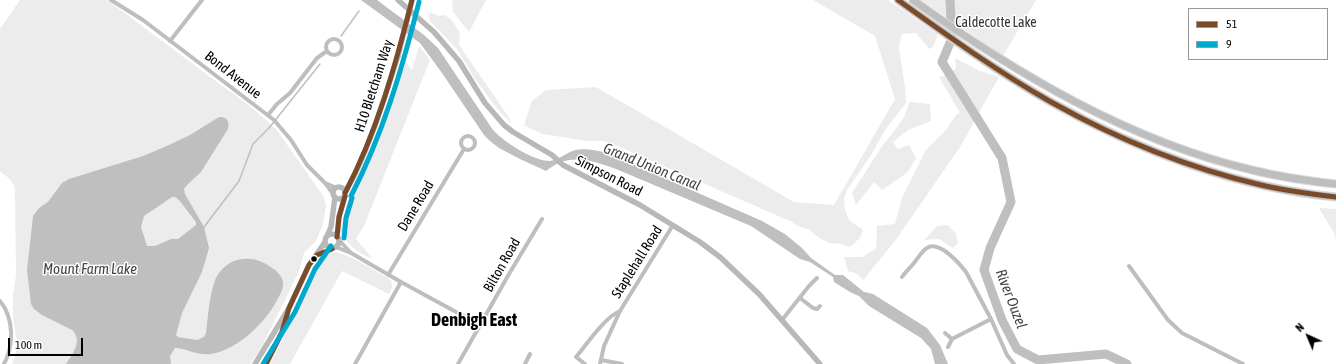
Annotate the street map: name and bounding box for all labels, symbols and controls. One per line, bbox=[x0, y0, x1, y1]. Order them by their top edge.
legend bbox=[1188, 8, 1328, 60]
park label: Caldecotte Lake bbox=[955, 15, 1037, 31]
text: 51 bbox=[1226, 17, 1237, 31]
text: 9 bbox=[1226, 37, 1232, 51]
street label: H10 Bletcham Way bbox=[351, 38, 397, 134]
street label: Bond Avenue bbox=[201, 48, 265, 102]
water label: Grand Union Canal bbox=[601, 139, 703, 195]
street label: Simpson Road bbox=[573, 152, 645, 200]
street label: Dane Road bbox=[394, 178, 438, 234]
street label: Staplehall Road bbox=[608, 223, 666, 301]
street label: Bilton Road bbox=[480, 235, 524, 295]
unlabelled marker bbox=[309, 254, 319, 264]
water label: Mount Farm Lake bbox=[43, 260, 137, 278]
water label: River Ouzel bbox=[991, 267, 1031, 331]
district label: Denbigh East bbox=[431, 309, 517, 331]
north arrow bbox=[1288, 316, 1328, 356]
text: N bbox=[1293, 321, 1306, 334]
scale bar bbox=[10, 330, 85, 356]
text: 100 m bbox=[15, 338, 42, 352]

